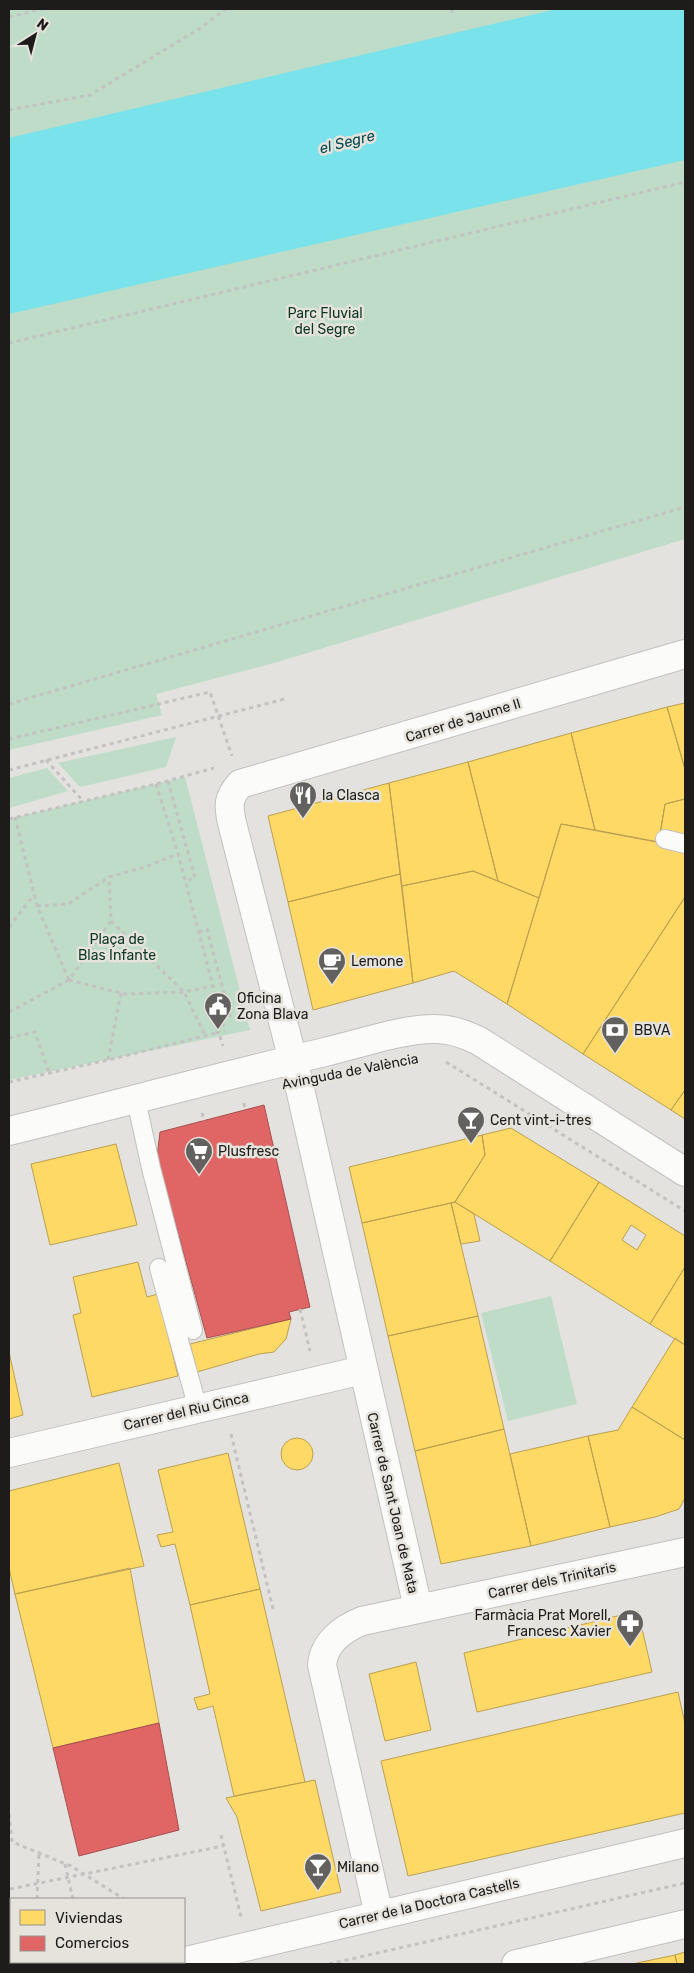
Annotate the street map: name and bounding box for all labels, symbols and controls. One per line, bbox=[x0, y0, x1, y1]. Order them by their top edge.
north arrow bbox=[10, 10, 60, 60]
text: N bbox=[33, 15, 51, 35]
water label: el Segre bbox=[317, 126, 377, 158]
park label: Parc Fluvial del Segre bbox=[287, 305, 363, 338]
street label: Carrer de Jaume II bbox=[403, 695, 523, 746]
restaurant icon: la Clasca bbox=[288, 780, 318, 819]
place label: la Clasca bbox=[322, 787, 380, 804]
park label: Plaça de Blas Infante bbox=[78, 931, 156, 964]
cafe icon: Lemone bbox=[317, 946, 347, 985]
place label: Lemone bbox=[351, 953, 404, 970]
place label: Oficina Zona Blava bbox=[237, 990, 308, 1023]
public building icon: Oficina Zona Blava bbox=[203, 991, 233, 1030]
bank icon: BBVA bbox=[600, 1015, 630, 1054]
place label: BBVA bbox=[634, 1022, 671, 1039]
street label: Avinguda de València bbox=[280, 1050, 420, 1093]
bar icon: Cent vint-i-tres bbox=[456, 1105, 486, 1144]
place label: Cent vint-i-tres bbox=[490, 1112, 591, 1129]
supermarket icon: Plusfresc bbox=[184, 1136, 214, 1175]
place label: Plusfresc bbox=[218, 1143, 280, 1160]
street label: Carrer del Riu Cinca bbox=[122, 1389, 250, 1434]
street label: Carrer de Sant Joan de Mata bbox=[363, 1411, 422, 1595]
street label: Carrer dels Trinitaris bbox=[487, 1559, 618, 1602]
place label: Farmàcia Prat Morell, Francesc Xavier bbox=[475, 1607, 612, 1640]
pharmacy icon: Farmàcia Prat Morell, Francesc Xavier bbox=[615, 1608, 645, 1647]
bar icon: Milano bbox=[303, 1852, 333, 1891]
place label: Milano bbox=[337, 1859, 379, 1876]
street label: Carrer de la Doctora Castells bbox=[337, 1874, 521, 1933]
legend bbox=[10, 1898, 185, 1963]
text: Viviendas bbox=[55, 1909, 123, 1927]
text: Comercios bbox=[55, 1934, 129, 1952]

